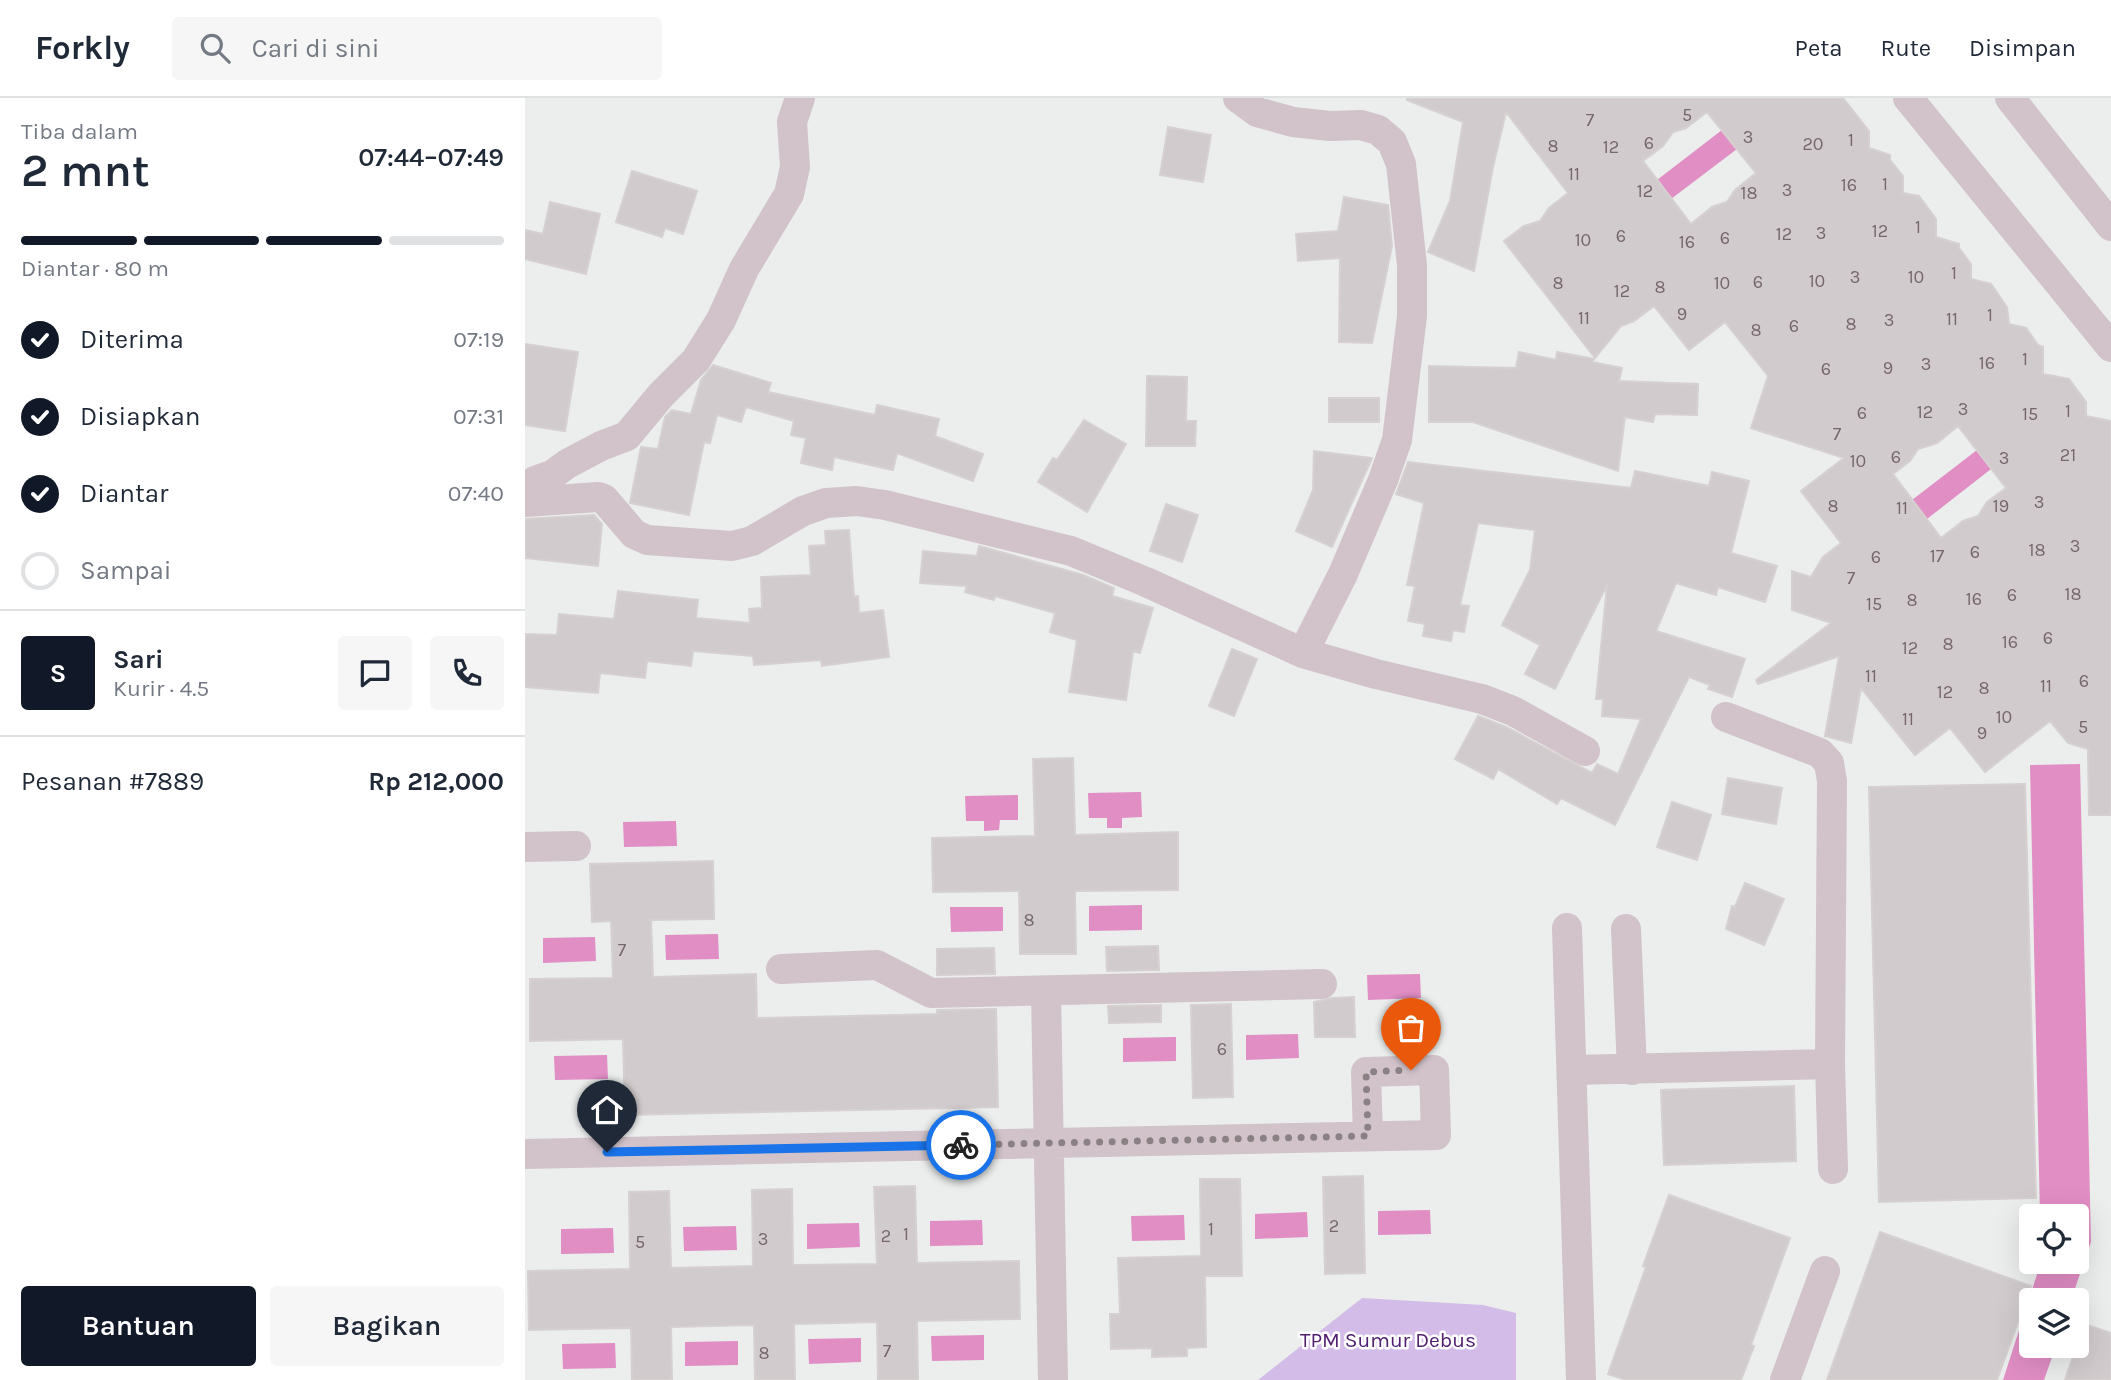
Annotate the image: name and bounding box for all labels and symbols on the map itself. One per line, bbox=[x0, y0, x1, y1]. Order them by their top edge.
house number: 5 bbox=[1682, 104, 1692, 126]
house number: 7 bbox=[1586, 109, 1595, 131]
house number: 3 bbox=[1743, 126, 1753, 148]
house number: 1 bbox=[1848, 129, 1854, 151]
house number: 6 bbox=[1644, 132, 1654, 154]
house number: 20 bbox=[1802, 133, 1824, 155]
house number: 8 bbox=[1547, 135, 1559, 157]
house number: 12 bbox=[1603, 136, 1619, 158]
house number: 11 bbox=[1568, 163, 1580, 185]
house number: 1 bbox=[1882, 173, 1888, 195]
house number: 16 bbox=[1841, 174, 1857, 196]
house number: 3 bbox=[1782, 179, 1792, 201]
house number: 12 bbox=[1637, 180, 1653, 202]
house number: 18 bbox=[1740, 182, 1758, 204]
house number: 1 bbox=[1915, 216, 1921, 238]
house number: 12 bbox=[1872, 220, 1888, 242]
house number: 3 bbox=[1816, 222, 1826, 244]
house number: 12 bbox=[1776, 223, 1792, 245]
house number: 6 bbox=[1616, 225, 1626, 247]
house number: 6 bbox=[1720, 227, 1730, 249]
house number: 10 bbox=[1575, 229, 1591, 251]
house number: 16 bbox=[1679, 231, 1695, 253]
house number: 1 bbox=[1951, 262, 1957, 284]
house number: 3 bbox=[1850, 266, 1860, 288]
house number: 10 bbox=[1908, 266, 1924, 288]
house number: 10 bbox=[1809, 270, 1825, 292]
house number: 6 bbox=[1753, 271, 1763, 293]
house number: 8 bbox=[1552, 272, 1564, 294]
house number: 10 bbox=[1714, 272, 1730, 294]
house number: 8 bbox=[1654, 276, 1666, 298]
house number: 12 bbox=[1614, 280, 1630, 302]
house number: 9 bbox=[1677, 303, 1687, 325]
house number: 1 bbox=[1987, 304, 1993, 326]
house number: 11 bbox=[1578, 307, 1590, 329]
house number: 11 bbox=[1946, 308, 1958, 330]
house number: 3 bbox=[1884, 309, 1894, 331]
house number: 8 bbox=[1845, 313, 1857, 335]
house number: 6 bbox=[1789, 315, 1799, 337]
house number: 8 bbox=[1750, 319, 1762, 341]
house number: 1 bbox=[2022, 348, 2028, 370]
house number: 16 bbox=[1979, 352, 1995, 374]
house number: 3 bbox=[1921, 353, 1931, 375]
house number: 9 bbox=[1883, 357, 1893, 379]
house number: 6 bbox=[1821, 358, 1831, 380]
house number: 3 bbox=[1958, 398, 1968, 420]
house number: 1 bbox=[2065, 400, 2071, 422]
house number: 12 bbox=[1917, 401, 1933, 423]
house number: 6 bbox=[1857, 402, 1867, 424]
house number: 15 bbox=[2022, 403, 2038, 425]
house number: 7 bbox=[1833, 423, 1842, 445]
house number: 21 bbox=[2060, 444, 2076, 466]
house number: 6 bbox=[1891, 446, 1901, 468]
house number: 3 bbox=[1999, 447, 2009, 469]
house number: 10 bbox=[1850, 450, 1866, 472]
house number: 3 bbox=[2034, 491, 2044, 513]
house number: 8 bbox=[1827, 495, 1839, 517]
house number: 19 bbox=[1993, 495, 2009, 517]
house number: 11 bbox=[1896, 497, 1908, 519]
house number: 3 bbox=[2070, 535, 2080, 557]
house number: 18 bbox=[2028, 539, 2046, 561]
house number: 6 bbox=[1970, 541, 1980, 563]
house number: 17 bbox=[1930, 545, 1945, 567]
house number: 6 bbox=[1871, 546, 1881, 568]
house number: 7 bbox=[1847, 567, 1856, 589]
house number: 18 bbox=[2064, 583, 2082, 605]
house number: 6 bbox=[2007, 584, 2017, 606]
house number: 16 bbox=[1966, 588, 1982, 610]
house number: 8 bbox=[1906, 589, 1918, 611]
house number: 15 bbox=[1866, 593, 1882, 615]
house number: 6 bbox=[2043, 627, 2053, 649]
house number: 16 bbox=[2002, 631, 2018, 653]
house number: 8 bbox=[1942, 633, 1954, 655]
house number: 12 bbox=[1902, 637, 1918, 659]
house number: 11 bbox=[1865, 665, 1877, 687]
house number: 6 bbox=[2079, 670, 2089, 692]
house number: 11 bbox=[2040, 675, 2052, 697]
house number: 8 bbox=[1978, 677, 1990, 699]
house number: 12 bbox=[1937, 681, 1953, 703]
house number: 10 bbox=[1996, 706, 2012, 728]
house number: 11 bbox=[1902, 708, 1914, 730]
house number: 5 bbox=[2078, 716, 2088, 738]
house number: 9 bbox=[1977, 722, 1987, 744]
house number: 8 bbox=[1023, 909, 1035, 931]
house number: 7 bbox=[618, 939, 627, 961]
pin bbox=[1381, 998, 1441, 1070]
house number: 6 bbox=[1217, 1038, 1227, 1060]
pin bbox=[577, 1080, 637, 1152]
courier bbox=[926, 1110, 996, 1180]
house number: 2 bbox=[1329, 1215, 1339, 1237]
house number: 1 bbox=[1208, 1218, 1214, 1240]
house number: 1 bbox=[903, 1223, 909, 1245]
house number: 2 bbox=[881, 1225, 891, 1247]
house number: 3 bbox=[758, 1228, 768, 1250]
house number: 5 bbox=[635, 1231, 645, 1253]
park label: TPM Sumur Debus bbox=[1300, 1328, 1476, 1352]
house number: 7 bbox=[883, 1340, 892, 1362]
house number: 8 bbox=[758, 1342, 770, 1364]

